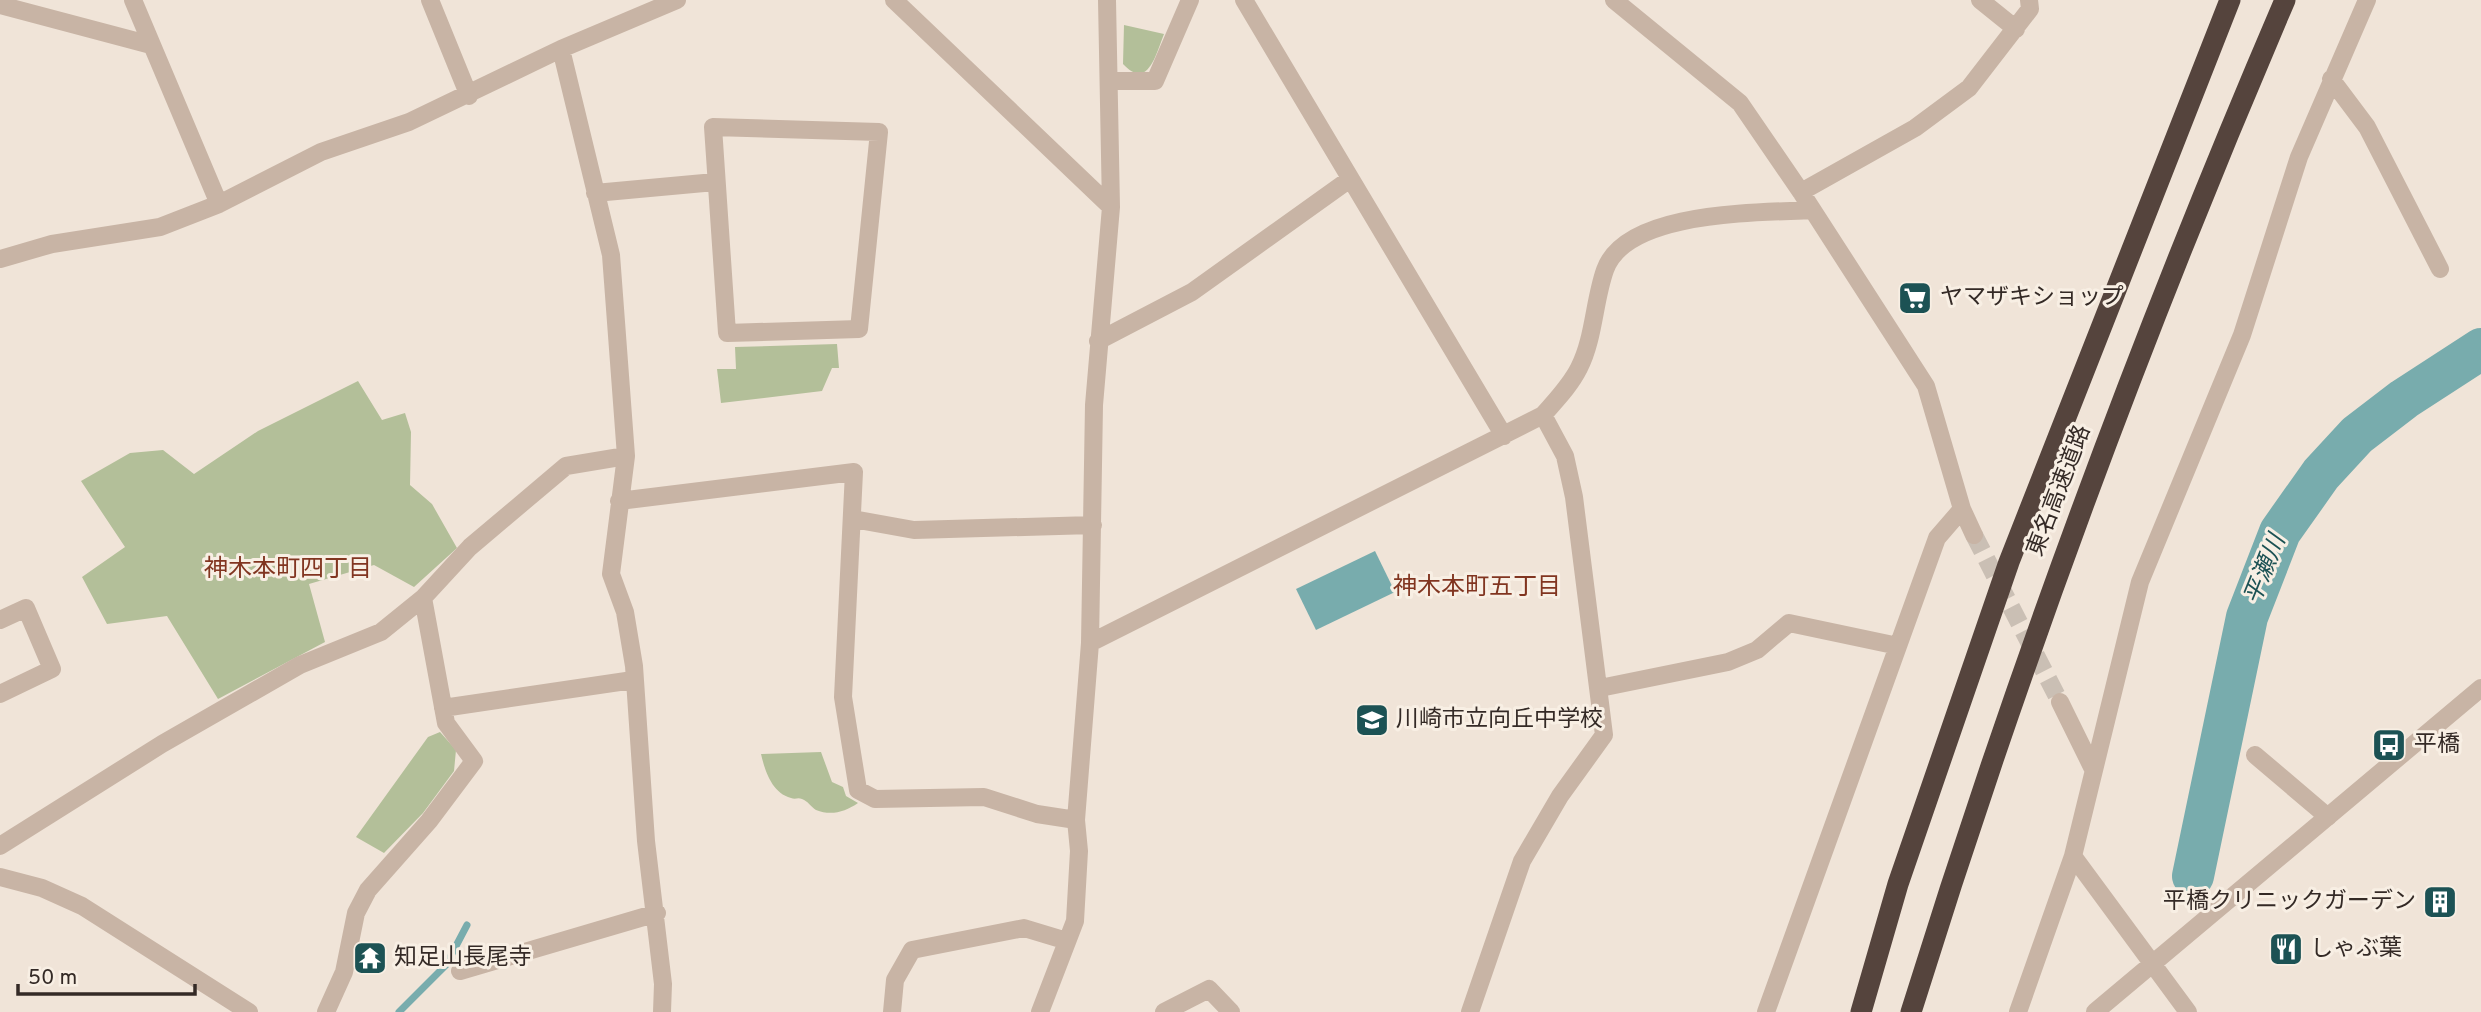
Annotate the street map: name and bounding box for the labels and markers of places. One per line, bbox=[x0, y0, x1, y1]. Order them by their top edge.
supermarket icon: ヤマザキショップ bbox=[1896, 279, 1934, 317]
place label: ヤマザキショップ bbox=[1940, 284, 2124, 313]
school or university icon: 川崎市立向丘中学校 bbox=[1353, 701, 1391, 739]
place label: 川崎市立向丘中学校 bbox=[1396, 706, 1603, 735]
bus stop icon: 平橋 bbox=[2370, 726, 2408, 764]
place label: 平橋 bbox=[2414, 731, 2460, 760]
building icon: 平橋クリニックガーデン bbox=[2421, 883, 2459, 921]
place label: 平橋クリニックガーデン bbox=[2163, 888, 2416, 917]
restaurant icon: しゃぶ葉 bbox=[2267, 930, 2305, 968]
place label: しゃぶ葉 bbox=[2310, 935, 2402, 964]
temple icon: 知足山長尾寺 bbox=[351, 939, 389, 977]
place label: 知足山長尾寺 bbox=[394, 944, 532, 973]

